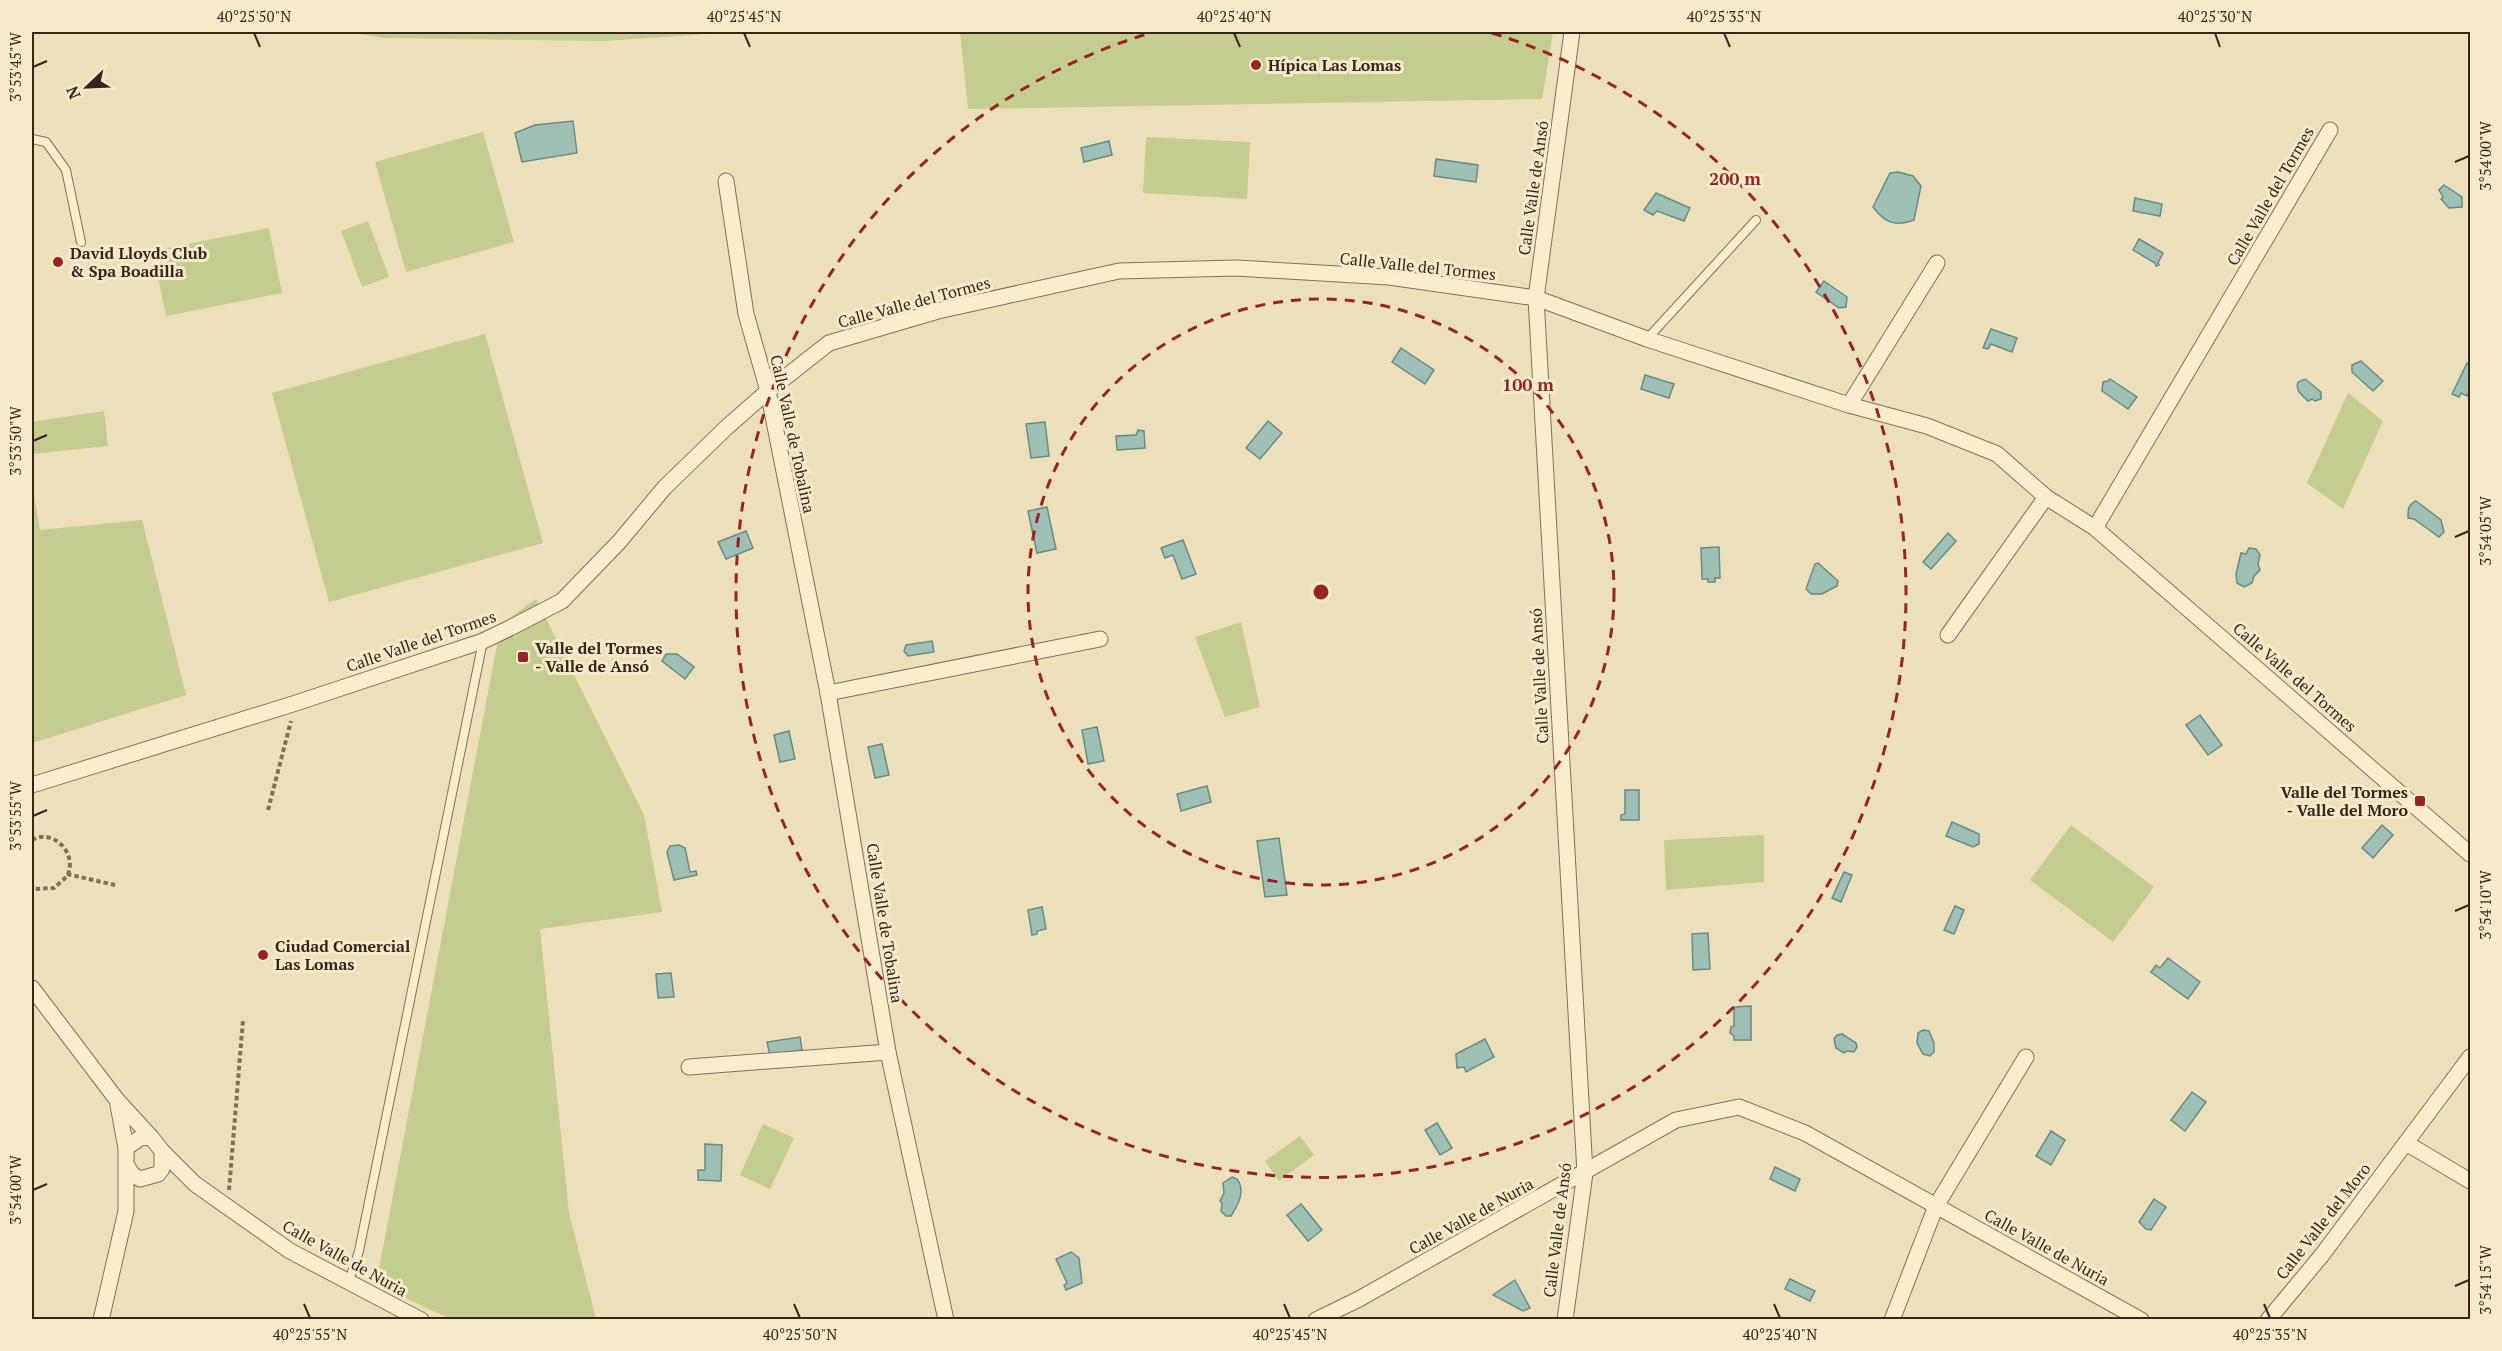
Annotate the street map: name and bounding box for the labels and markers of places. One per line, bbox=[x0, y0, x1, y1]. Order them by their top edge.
place label: Hípica Las Lomas bbox=[1268, 54, 1401, 76]
marker: Hípica Las Lomas bbox=[1249, 58, 1263, 72]
place label: David Lloyds Club & Spa Boadilla bbox=[70, 242, 207, 282]
marker: David Lloyds Club & Spa Boadilla bbox=[51, 255, 65, 269]
centre of rings bbox=[1311, 582, 1331, 602]
place label: Valle del Tormes - Valle de Ansó bbox=[535, 637, 662, 677]
marker: Valle del Tormes - Valle de Ansó bbox=[516, 650, 530, 664]
place label: Valle del Tormes - Valle del Moro bbox=[2281, 781, 2408, 821]
marker: Valle del Tormes - Valle del Moro bbox=[2413, 794, 2427, 808]
place label: Ciudad Comercial Las Lomas bbox=[275, 935, 410, 975]
marker: Ciudad Comercial Las Lomas bbox=[256, 948, 270, 962]

